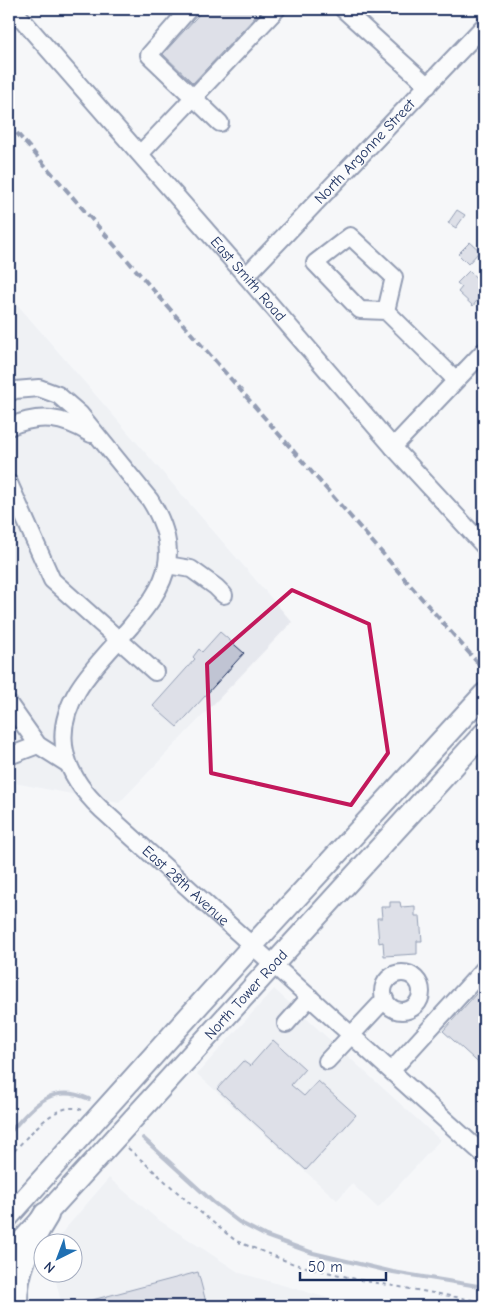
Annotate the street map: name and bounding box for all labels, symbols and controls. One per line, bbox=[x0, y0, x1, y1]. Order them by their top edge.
street label: North Argonne Street bbox=[311, 95, 419, 208]
street label: East Smith Road bbox=[207, 233, 290, 325]
street label: East 28th Avenue bbox=[139, 842, 233, 930]
street label: North Tower Road bbox=[201, 946, 291, 1043]
north arrow bbox=[32, 1232, 82, 1282]
scale bar bbox=[300, 1250, 387, 1282]
text: N bbox=[41, 1258, 59, 1277]
text: 50 m bbox=[308, 1258, 343, 1276]

